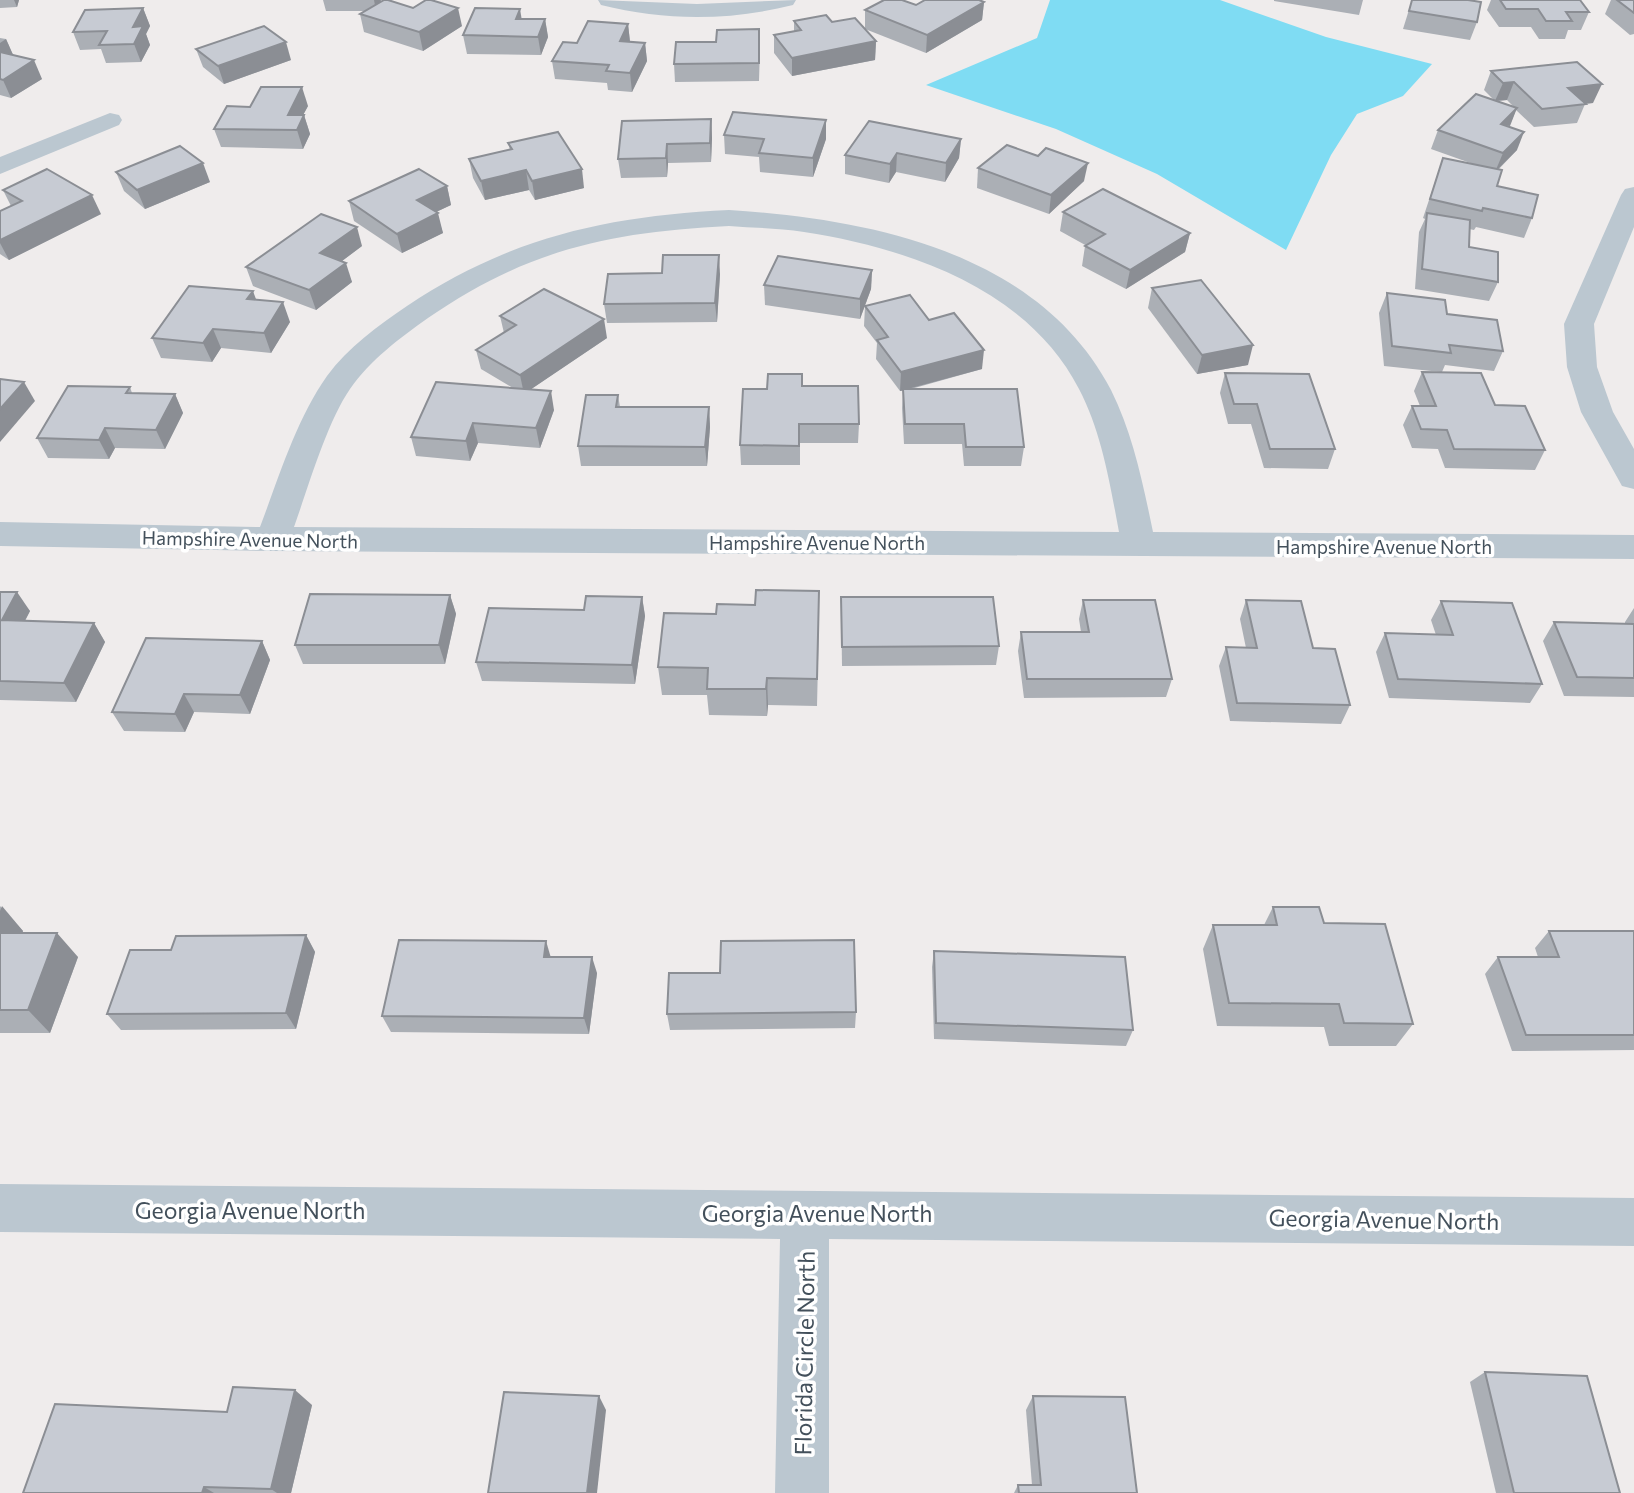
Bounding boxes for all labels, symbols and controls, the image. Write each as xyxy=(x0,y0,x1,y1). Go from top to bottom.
street label: Hampshire Avenue North xyxy=(142,526,358,552)
street label: Hampshire Avenue North xyxy=(709,531,925,554)
street label: Hampshire Avenue North xyxy=(1276,535,1492,558)
street label: Georgia Avenue North xyxy=(135,1196,365,1224)
street label: Georgia Avenue North xyxy=(702,1199,932,1227)
street label: Georgia Avenue North xyxy=(1268,1203,1500,1235)
street label: Florida Circle North xyxy=(788,1250,820,1456)

